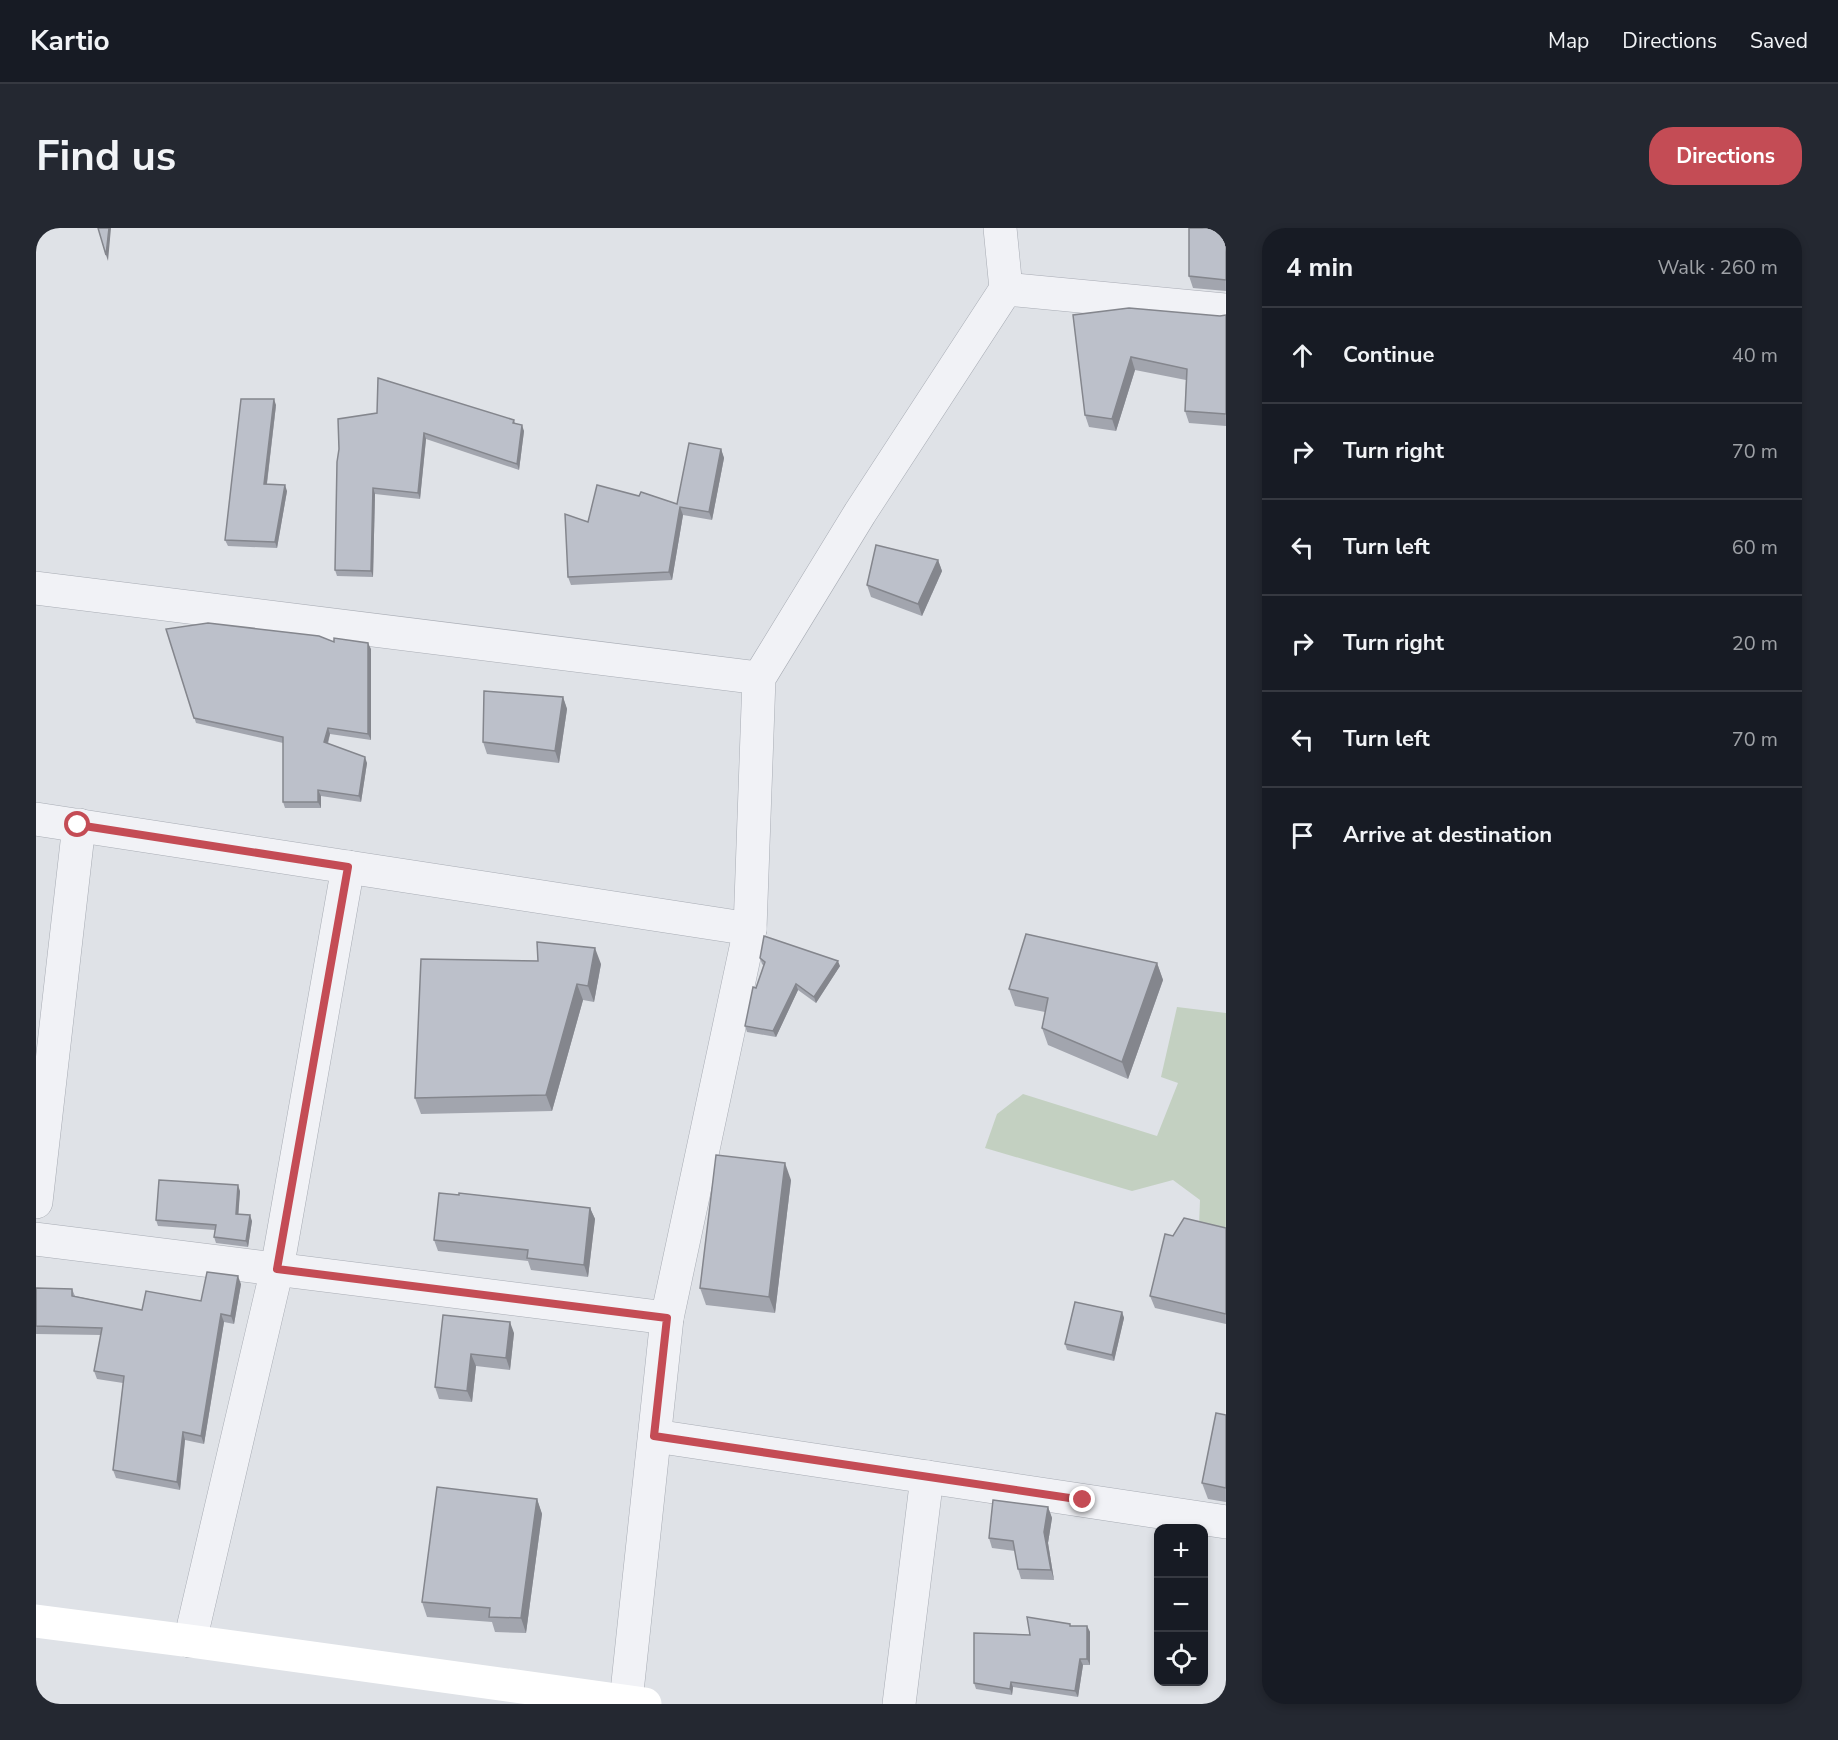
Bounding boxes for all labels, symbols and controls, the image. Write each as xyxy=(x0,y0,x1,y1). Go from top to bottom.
text: Kartio xyxy=(30,22,110,60)
text: Map xyxy=(1548,27,1589,55)
text: Directions xyxy=(1622,27,1717,55)
text: Saved xyxy=(1750,27,1808,55)
button: Directions xyxy=(1649,127,1802,185)
text: Find us xyxy=(36,128,176,185)
text: 4 min xyxy=(1286,250,1353,285)
text: Walk · 260 m xyxy=(1658,254,1778,281)
icon: ahead xyxy=(1286,339,1319,372)
text: Continue xyxy=(1343,340,1434,370)
text: 40 m xyxy=(1732,342,1778,369)
icon: right xyxy=(1286,435,1319,468)
text: Turn right xyxy=(1343,436,1444,466)
text: 70 m xyxy=(1732,438,1778,465)
icon: left xyxy=(1286,531,1319,564)
text: Turn left xyxy=(1343,532,1430,562)
text: 60 m xyxy=(1732,534,1778,561)
icon: right xyxy=(1286,627,1319,660)
text: Turn right xyxy=(1343,628,1444,658)
text: 20 m xyxy=(1732,630,1778,657)
icon: left xyxy=(1286,723,1319,756)
text: Turn left xyxy=(1343,724,1430,754)
text: 70 m xyxy=(1732,726,1778,753)
route start xyxy=(64,811,90,837)
icon: arrive xyxy=(1286,819,1319,852)
text: Arrive at destination xyxy=(1343,820,1552,850)
route end xyxy=(1069,1486,1095,1512)
map controls xyxy=(1154,1524,1208,1686)
button: + xyxy=(1154,1524,1208,1578)
button: − xyxy=(1154,1578,1208,1632)
button: locate xyxy=(1154,1632,1208,1686)

